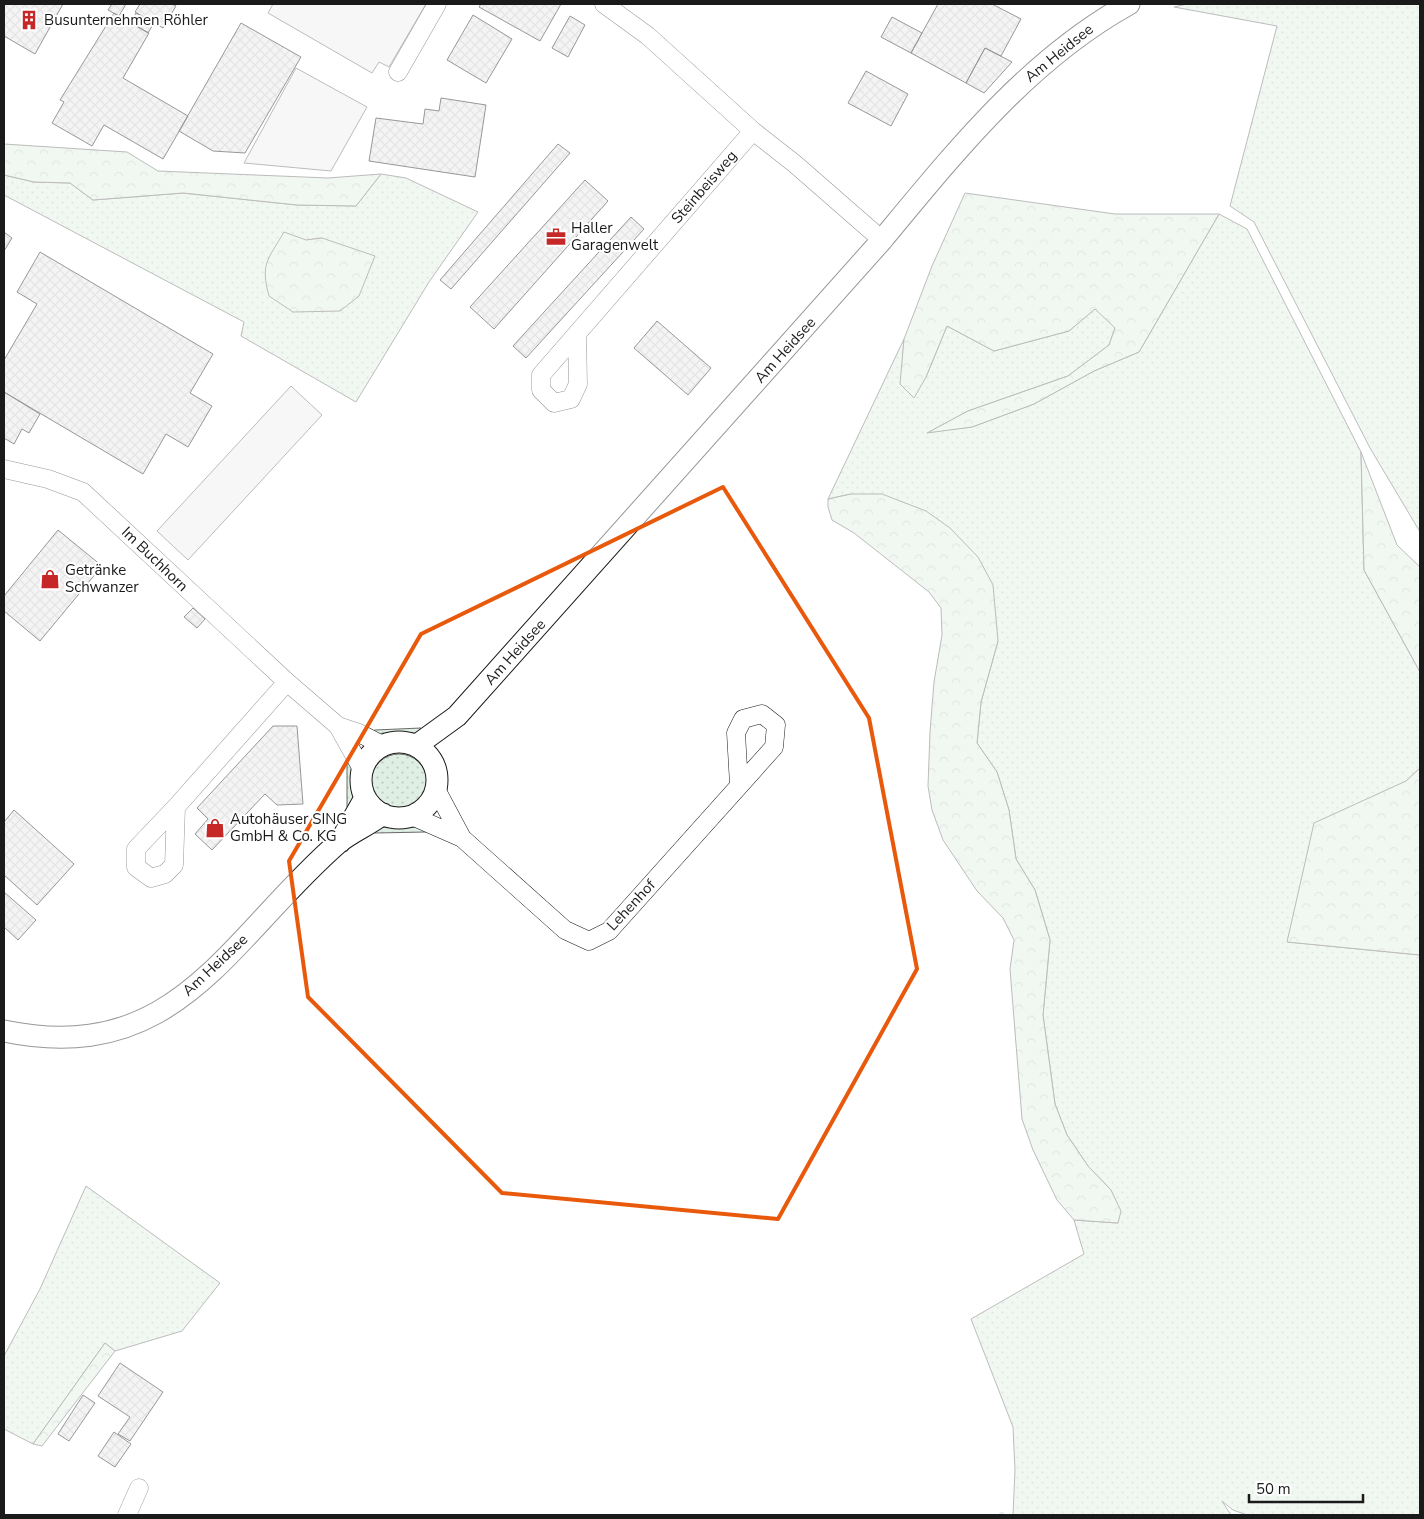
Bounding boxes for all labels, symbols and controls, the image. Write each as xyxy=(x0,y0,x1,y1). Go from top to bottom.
building icon: Busunternehmen Röhler xyxy=(18,9,40,31)
place label: Busunternehmen Röhler xyxy=(44,10,209,30)
street label: Am Heidsee xyxy=(1021,19,1097,87)
street label: Steinbeisweg xyxy=(667,146,741,228)
place label: Haller Garagenwelt xyxy=(571,218,659,255)
office icon: Haller Garagenwelt xyxy=(545,226,567,248)
street label: Am Heidsee xyxy=(750,313,820,387)
street label: Im Buchhorn xyxy=(117,522,193,596)
place label: Getränke Schwanzer xyxy=(65,560,139,597)
shop icon: Getränke Schwanzer xyxy=(39,568,61,590)
street label: Am Heidsee xyxy=(480,615,550,689)
place label: Autohäuser SING GmbH & Co. KG xyxy=(230,809,347,846)
shop icon: Autohäuser SING GmbH & Co. KG xyxy=(204,817,226,839)
street label: Lehenhof xyxy=(602,874,660,935)
street label: Am Heidsee xyxy=(178,930,252,1000)
scale bar xyxy=(1249,1472,1363,1504)
text: 50 m xyxy=(1256,1479,1291,1499)

